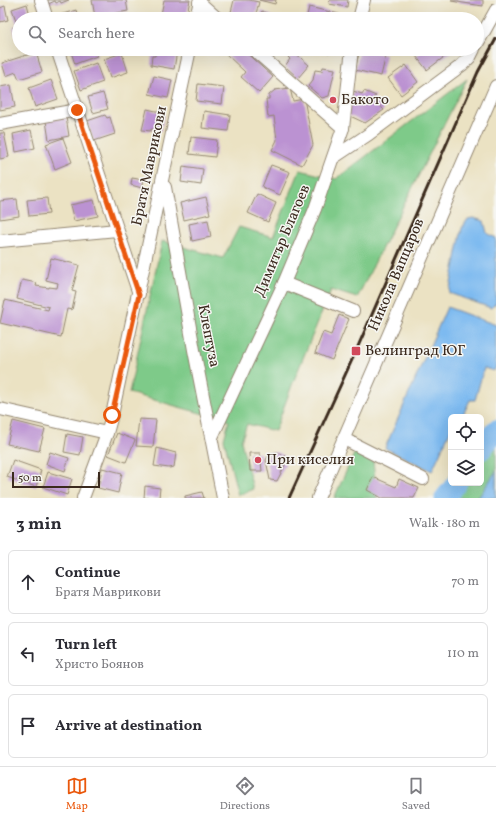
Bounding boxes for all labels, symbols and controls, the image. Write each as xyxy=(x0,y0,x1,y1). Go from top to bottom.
search box xyxy=(12,12,484,56)
icon: search xyxy=(26,23,48,45)
text: Search here xyxy=(58,24,135,45)
place label: Бакото xyxy=(341,90,389,111)
marker: Бакото xyxy=(328,95,338,105)
route end xyxy=(68,101,86,119)
street label: Братя Маврикови xyxy=(127,104,173,228)
street label: Димитър Благоев xyxy=(250,182,316,300)
street label: Никола Вапцаров xyxy=(364,215,430,335)
street label: Клептуза xyxy=(192,303,224,369)
place label: Велинград ЮГ xyxy=(365,341,466,362)
marker: Велинград ЮГ xyxy=(350,345,362,357)
route start xyxy=(103,406,121,424)
map controls xyxy=(448,414,484,486)
button: locate xyxy=(448,414,484,450)
place label: При киселия xyxy=(266,450,354,471)
button: layers xyxy=(448,450,484,486)
marker: При киселия xyxy=(253,455,263,465)
scale bar xyxy=(12,470,100,489)
text: 50 m xyxy=(18,471,42,486)
text: 3 min xyxy=(16,513,62,536)
text: Walk · 180 m xyxy=(409,515,480,533)
text: Continue xyxy=(55,563,120,584)
icon: ahead xyxy=(17,571,39,593)
text: 70 m xyxy=(451,573,479,591)
text: Братя Маврикови xyxy=(55,584,161,602)
text: Turn left xyxy=(55,635,117,656)
icon: left xyxy=(17,643,39,665)
text: 110 m xyxy=(447,645,479,663)
text: Христо Боянов xyxy=(55,656,144,674)
icon: arrive xyxy=(17,715,39,737)
text: Arrive at destination xyxy=(55,716,202,737)
tab: Map xyxy=(66,775,88,814)
tab: Directions xyxy=(220,775,270,814)
tab: Saved xyxy=(402,775,430,814)

